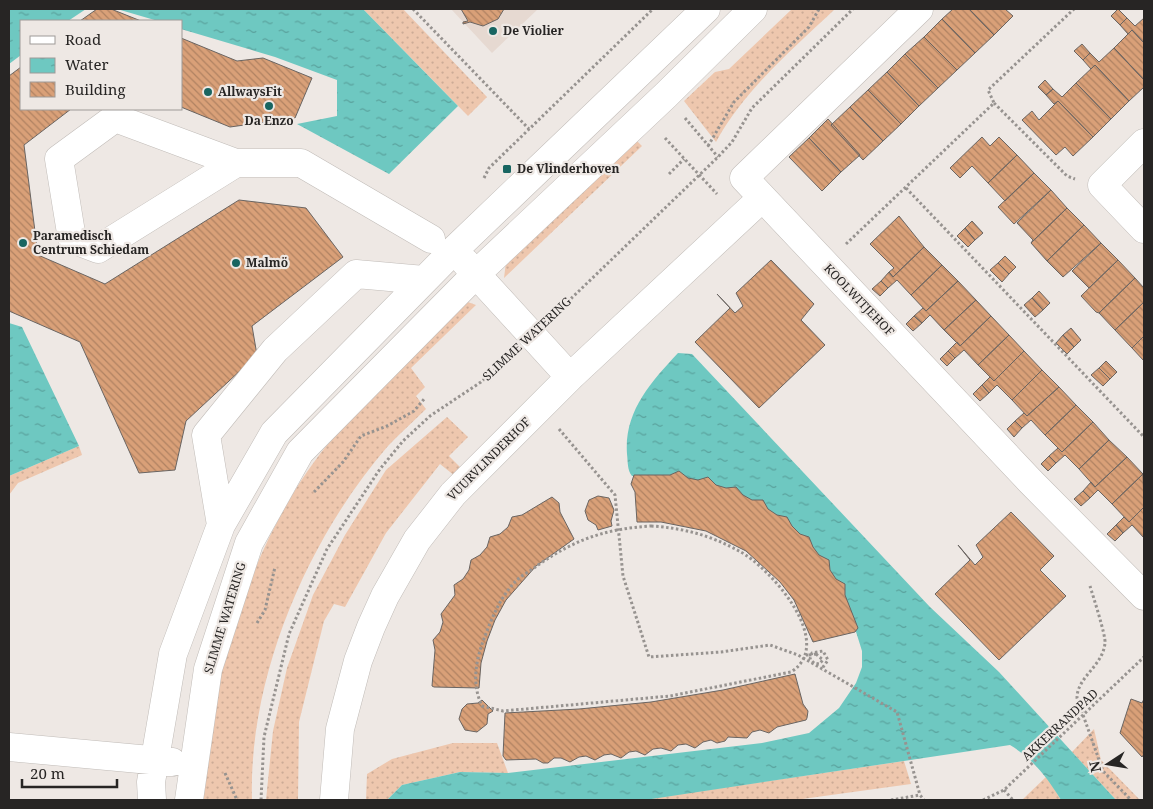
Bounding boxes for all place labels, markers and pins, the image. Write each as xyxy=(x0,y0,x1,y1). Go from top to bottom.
place label: De Violier xyxy=(503,22,564,39)
marker: De Violier xyxy=(487,25,499,37)
place label: AllwaysFit xyxy=(218,83,282,100)
marker: AllwaysFit xyxy=(202,86,214,98)
marker: Da Enzo xyxy=(263,100,275,112)
place label: Da Enzo xyxy=(244,112,294,129)
place label: De Vlinderhoven xyxy=(517,160,619,177)
marker: De Vlinderhoven xyxy=(501,163,513,175)
place label: Paramedisch Centrum Schiedam xyxy=(33,227,149,258)
marker: Paramedisch Centrum Schiedam xyxy=(17,237,29,249)
place label: Malmö xyxy=(246,254,288,271)
marker: Malmö xyxy=(230,257,242,269)

